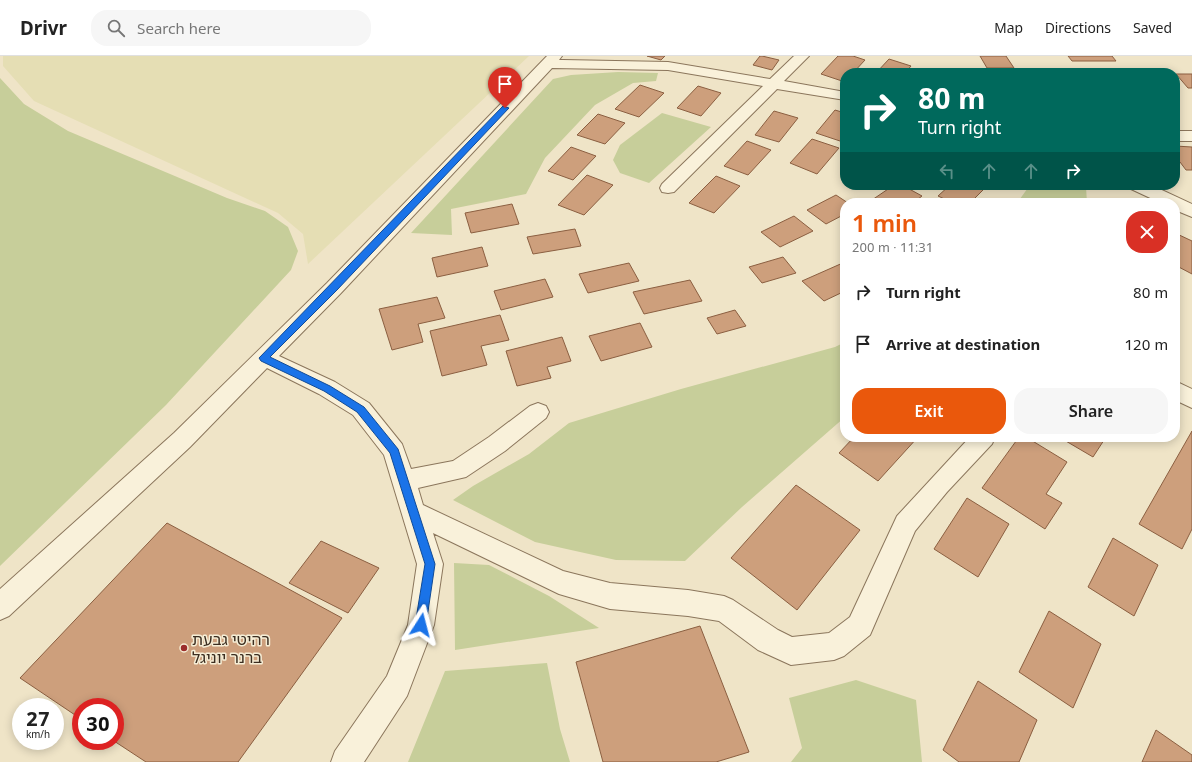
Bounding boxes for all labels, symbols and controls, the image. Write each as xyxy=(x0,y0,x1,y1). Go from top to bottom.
search box xyxy=(91,10,371,46)
text: Drivr xyxy=(20,15,67,41)
icon: search xyxy=(105,17,127,39)
text: Search here xyxy=(137,18,221,38)
text: Map xyxy=(994,18,1023,37)
text: Directions xyxy=(1045,18,1111,37)
text: Saved xyxy=(1133,18,1172,37)
pin xyxy=(488,67,522,108)
icon: arrive xyxy=(494,73,516,95)
text: 80 m xyxy=(918,79,985,117)
icon: right xyxy=(852,84,904,136)
text: Turn right xyxy=(918,115,1001,139)
icon: left xyxy=(936,160,958,182)
icon: ahead xyxy=(978,160,1000,182)
icon: ahead xyxy=(1020,160,1042,182)
icon: right xyxy=(1062,160,1084,182)
text: 1 min xyxy=(852,206,917,239)
button: close xyxy=(1126,211,1168,253)
text: 200 m · 11:31 xyxy=(852,238,933,256)
icon: right xyxy=(852,281,874,303)
text: Turn right xyxy=(886,282,961,302)
text: 80 m xyxy=(1133,282,1168,302)
icon: arrive xyxy=(852,333,874,355)
text: Arrive at destination xyxy=(886,334,1040,354)
text: 120 m xyxy=(1124,334,1168,354)
button: Exit xyxy=(852,388,1006,434)
button: Share xyxy=(1014,388,1168,434)
position arrow xyxy=(400,604,442,646)
place label: רהיטי גבעת ברנר יוניגל xyxy=(192,628,270,668)
marker: רהיטי גבעת ברנר יוניגל xyxy=(179,643,189,653)
speed limit sign: 30 xyxy=(72,698,124,750)
text: 27 xyxy=(26,705,50,732)
text: km/h xyxy=(26,727,50,741)

